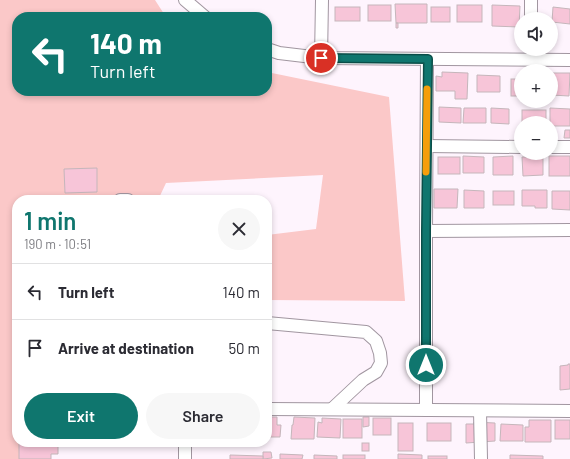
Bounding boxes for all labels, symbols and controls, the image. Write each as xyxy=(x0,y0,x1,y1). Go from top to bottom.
map controls xyxy=(514,12,558,160)
button: sound xyxy=(514,12,558,56)
text: 140 m xyxy=(90,26,162,60)
icon: left xyxy=(24,28,76,80)
pin xyxy=(304,41,338,75)
icon: arrive xyxy=(310,47,332,69)
text: Turn left xyxy=(90,60,156,82)
button: + xyxy=(514,64,558,108)
button: − xyxy=(514,116,558,160)
text: 1 min xyxy=(24,206,76,235)
button: close xyxy=(218,208,260,250)
text: 190 m · 10:51 xyxy=(24,236,91,252)
icon: left xyxy=(24,281,46,303)
text: Turn left xyxy=(58,283,114,301)
text: 140 m xyxy=(223,283,260,301)
icon: arrive xyxy=(24,337,46,359)
text: Arrive at destination xyxy=(58,339,194,357)
text: 50 m xyxy=(228,339,260,357)
position arrow xyxy=(405,344,447,386)
button: Exit xyxy=(24,393,138,439)
button: Share xyxy=(146,393,260,439)

